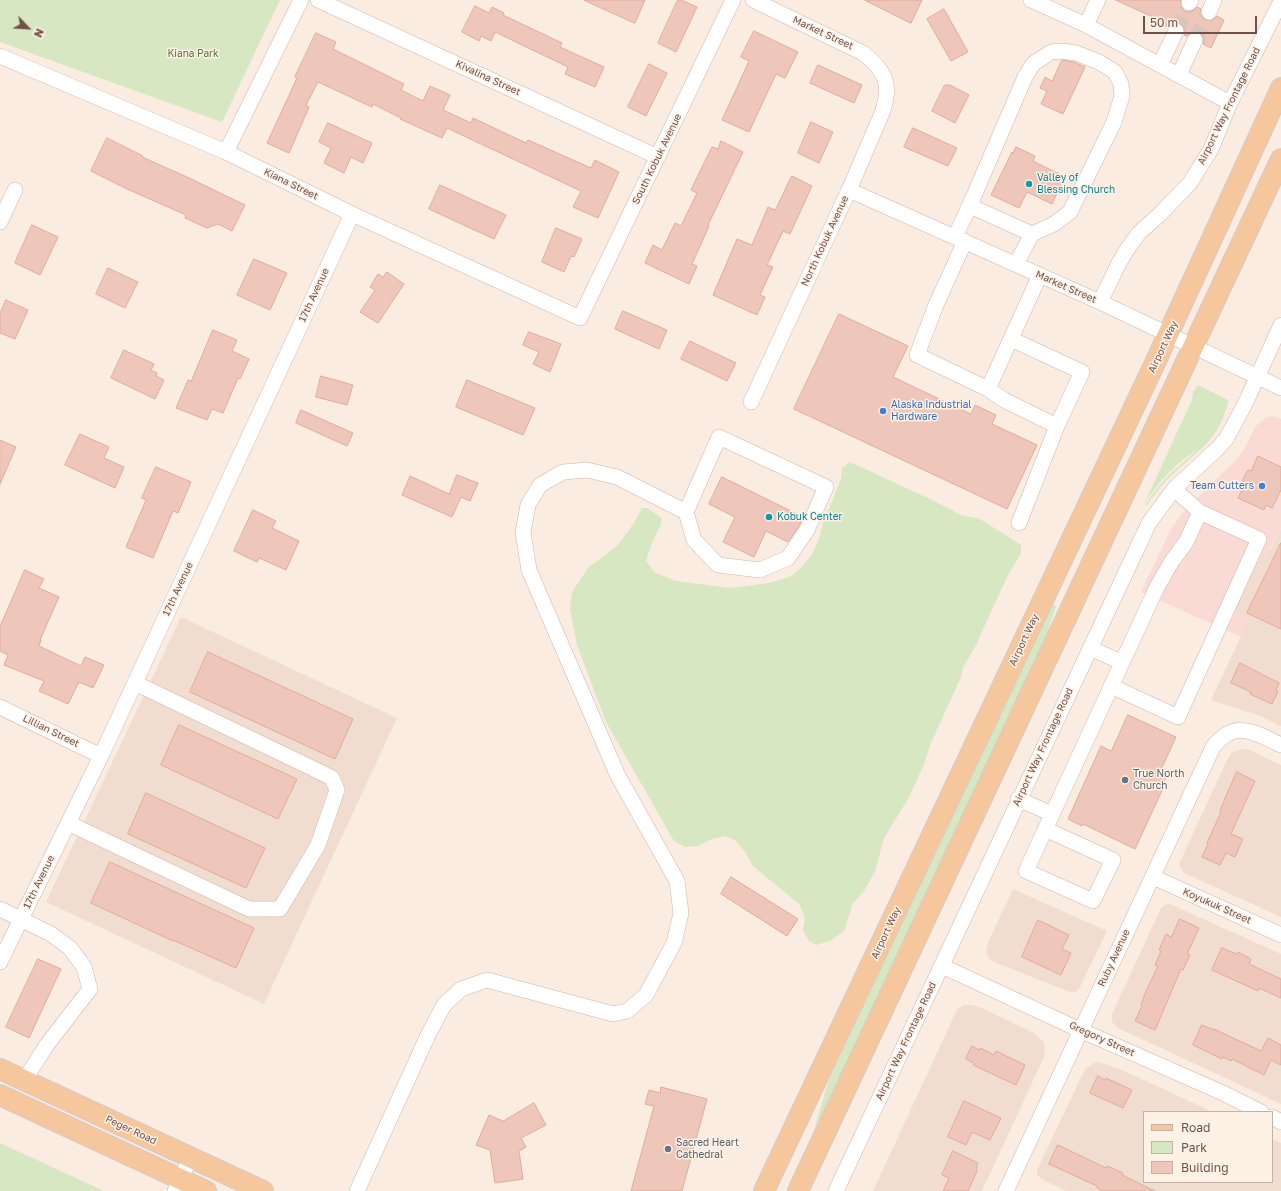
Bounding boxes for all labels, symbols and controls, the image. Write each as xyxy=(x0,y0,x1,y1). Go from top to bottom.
north arrow xyxy=(8,8,48,48)
scale bar xyxy=(1145,8,1259,34)
street label: Market Street xyxy=(791,14,855,52)
text: 50 m xyxy=(1150,15,1178,30)
text: N xyxy=(32,27,47,40)
street label: Airport Way Frontage Road xyxy=(1195,45,1263,167)
park label: Kiana Park xyxy=(167,48,219,60)
street label: Kivalina Street xyxy=(454,58,522,98)
street label: South Kobuk Avenue xyxy=(630,112,684,206)
street label: Kiana Street xyxy=(262,166,320,202)
place label: Valley of Blessing Church xyxy=(1037,172,1115,196)
marker: Valley of Blessing Church xyxy=(1024,179,1034,189)
street label: North Kobuk Avenue xyxy=(799,194,851,288)
street label: 17th Avenue xyxy=(296,266,332,324)
street label: Market Street xyxy=(1034,268,1098,306)
street label: Airport Way xyxy=(1146,319,1180,375)
place label: Alaska Industrial Hardware xyxy=(891,399,972,422)
marker: Alaska Industrial Hardware xyxy=(878,406,888,416)
place label: Team Cutters xyxy=(1190,480,1254,492)
marker: Team Cutters xyxy=(1257,481,1267,491)
place label: Kobuk Center xyxy=(777,511,842,523)
marker: Kobuk Center xyxy=(764,512,774,522)
street label: 17th Avenue xyxy=(160,560,196,618)
street label: Airport Way xyxy=(1007,612,1041,668)
street label: Airport Way Frontage Road xyxy=(1010,686,1076,808)
street label: Lillian Street xyxy=(21,712,81,750)
place label: True North Church xyxy=(1133,768,1184,792)
marker: True North Church xyxy=(1120,775,1130,785)
street label: 17th Avenue xyxy=(21,853,57,911)
street label: Koyukuk Street xyxy=(1181,886,1253,926)
street label: Airport Way xyxy=(869,905,903,961)
street label: Ruby Avenue xyxy=(1095,927,1133,989)
street label: Airport Way Frontage Road xyxy=(873,980,939,1102)
street label: Gregory Street xyxy=(1067,1019,1137,1059)
legend xyxy=(1143,1111,1273,1183)
street label: Peger Road xyxy=(103,1113,159,1147)
text: Road xyxy=(1181,1120,1210,1135)
place label: Sacred Heart Cathedral xyxy=(676,1137,739,1160)
text: Park xyxy=(1181,1140,1207,1155)
marker: Sacred Heart Cathedral xyxy=(663,1144,673,1154)
text: Building xyxy=(1181,1160,1229,1175)

